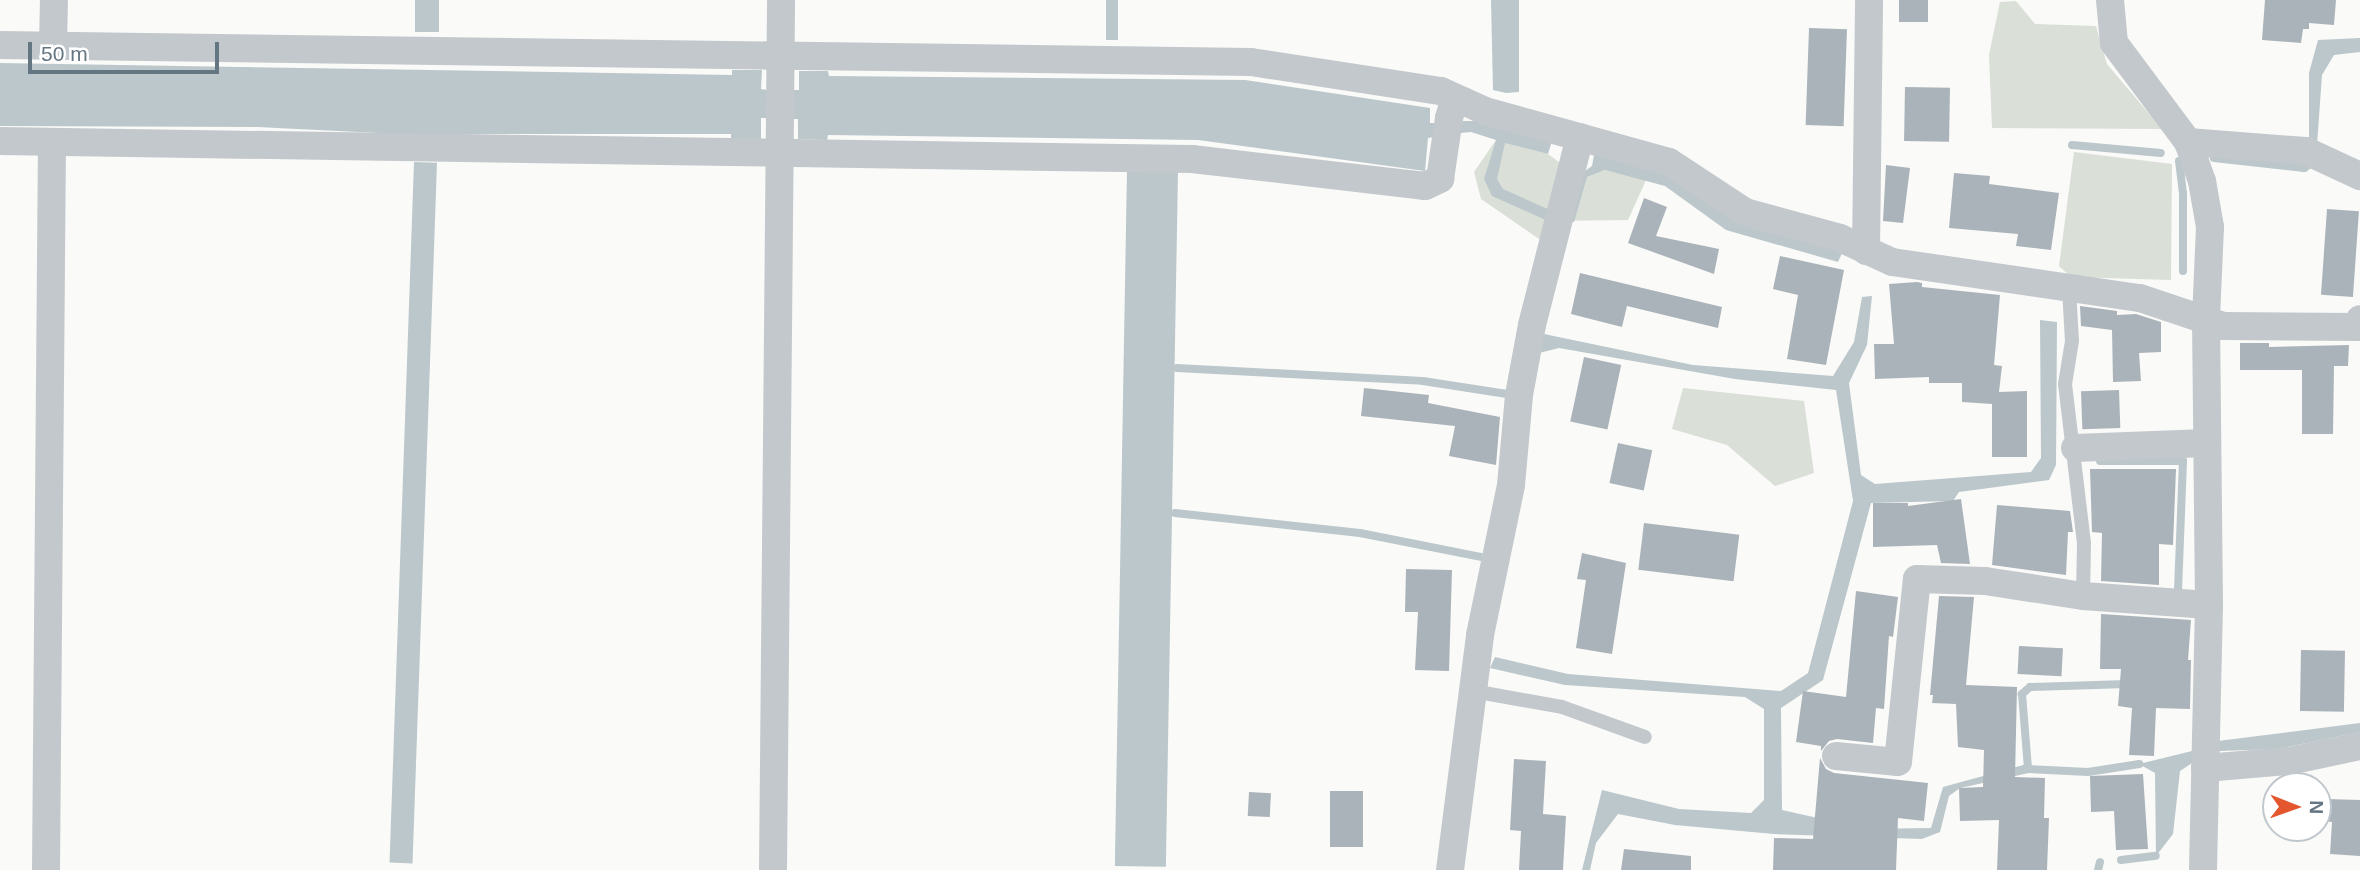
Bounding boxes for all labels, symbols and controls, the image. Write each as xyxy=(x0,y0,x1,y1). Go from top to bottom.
scale bar xyxy=(32,28,222,72)
text: 50 m xyxy=(41,42,88,65)
north arrow xyxy=(2262,772,2332,842)
text: N xyxy=(2306,800,2327,814)

